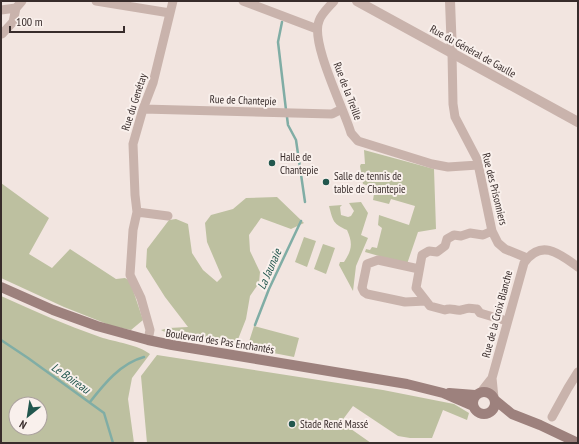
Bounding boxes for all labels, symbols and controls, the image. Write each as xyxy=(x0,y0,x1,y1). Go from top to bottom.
scale bar xyxy=(10,8,124,34)
text: 100 m xyxy=(16,14,43,29)
street label: Rue du Général de Gaulle xyxy=(427,22,519,81)
street label: Rue de la Treille xyxy=(331,60,366,122)
street label: Rue du Genétay xyxy=(118,71,150,133)
street label: Rue de Chantepie xyxy=(209,92,277,108)
place label: Halle de Chantepie xyxy=(280,150,319,177)
street label: Rue des Prisonniers xyxy=(479,151,511,227)
marker: Halle de Chantepie xyxy=(267,158,277,168)
place label: Salle de tennis de table de Chantepie xyxy=(334,169,406,196)
marker: Salle de tennis de table de Chantepie xyxy=(321,177,331,187)
water label: La Jaunaie xyxy=(253,246,285,292)
street label: Rue de la Croix Blanche xyxy=(479,268,515,359)
street label: Boulevard des Pas Enchantés xyxy=(165,326,275,357)
water label: Le Boireau xyxy=(49,359,94,397)
north arrow xyxy=(8,396,48,436)
text: N xyxy=(17,417,29,432)
place label: Stade René Massé xyxy=(300,417,369,431)
marker: Stade René Massé xyxy=(287,419,297,429)

